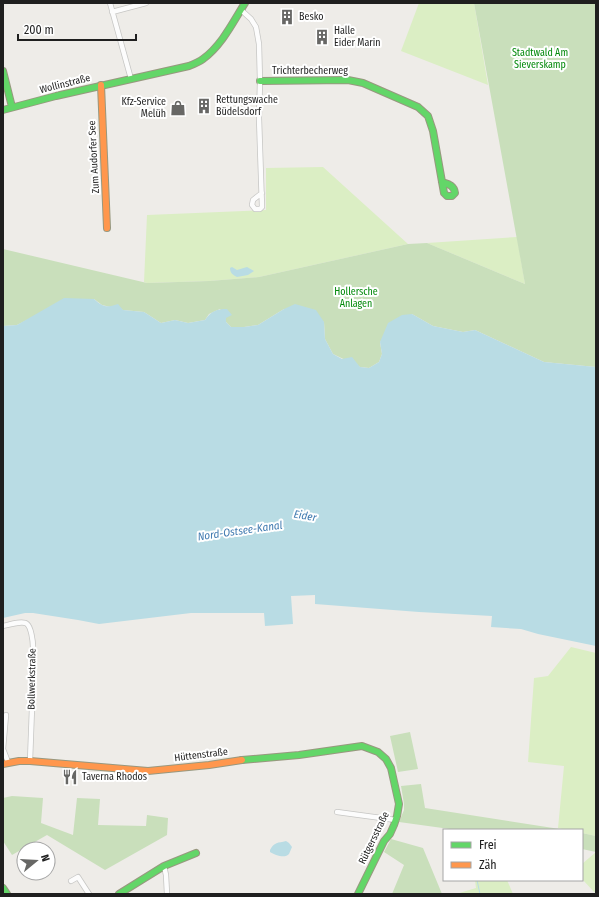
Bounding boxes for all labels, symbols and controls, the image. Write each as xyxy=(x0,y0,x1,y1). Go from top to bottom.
building icon: Besko xyxy=(278,8,296,26)
place label: Besko xyxy=(299,11,324,23)
scale bar xyxy=(18,16,136,42)
text: 200 m xyxy=(24,23,54,37)
place label: Halle Eider Marin xyxy=(334,25,381,49)
building icon: Halle Eider Marin xyxy=(313,28,331,46)
park label: Stadtwald Am Sieverskamp xyxy=(512,47,568,71)
street label: Trichterbecherweg xyxy=(272,65,348,77)
street label: Wollinstraße xyxy=(38,72,92,96)
place label: Rettungswache Büdelsdorf xyxy=(216,94,278,118)
place label: Kfz-Service Melüh xyxy=(122,96,166,120)
building icon: Rettungswache Büdelsdorf xyxy=(195,97,213,115)
shop icon: Kfz-Service Melüh xyxy=(169,99,187,117)
street label: Zum Audorfer See xyxy=(86,120,102,194)
park label: Hollersche Anlagen xyxy=(334,286,378,310)
water label: Eider xyxy=(293,508,319,525)
water label: Nord-Ostsee-Kanal xyxy=(197,519,283,543)
street label: Bollwerkstraße xyxy=(25,648,39,710)
street label: Hüttenstraße xyxy=(174,746,228,764)
restaurant icon: Taverna Rhodos xyxy=(61,768,79,786)
place label: Taverna Rhodos xyxy=(82,771,147,783)
street label: Rütgersstraße xyxy=(356,810,392,866)
legend xyxy=(443,829,583,881)
text: Frei xyxy=(479,838,497,852)
north arrow xyxy=(16,841,56,881)
text: N xyxy=(38,853,52,863)
text: Zäh xyxy=(479,858,497,872)

